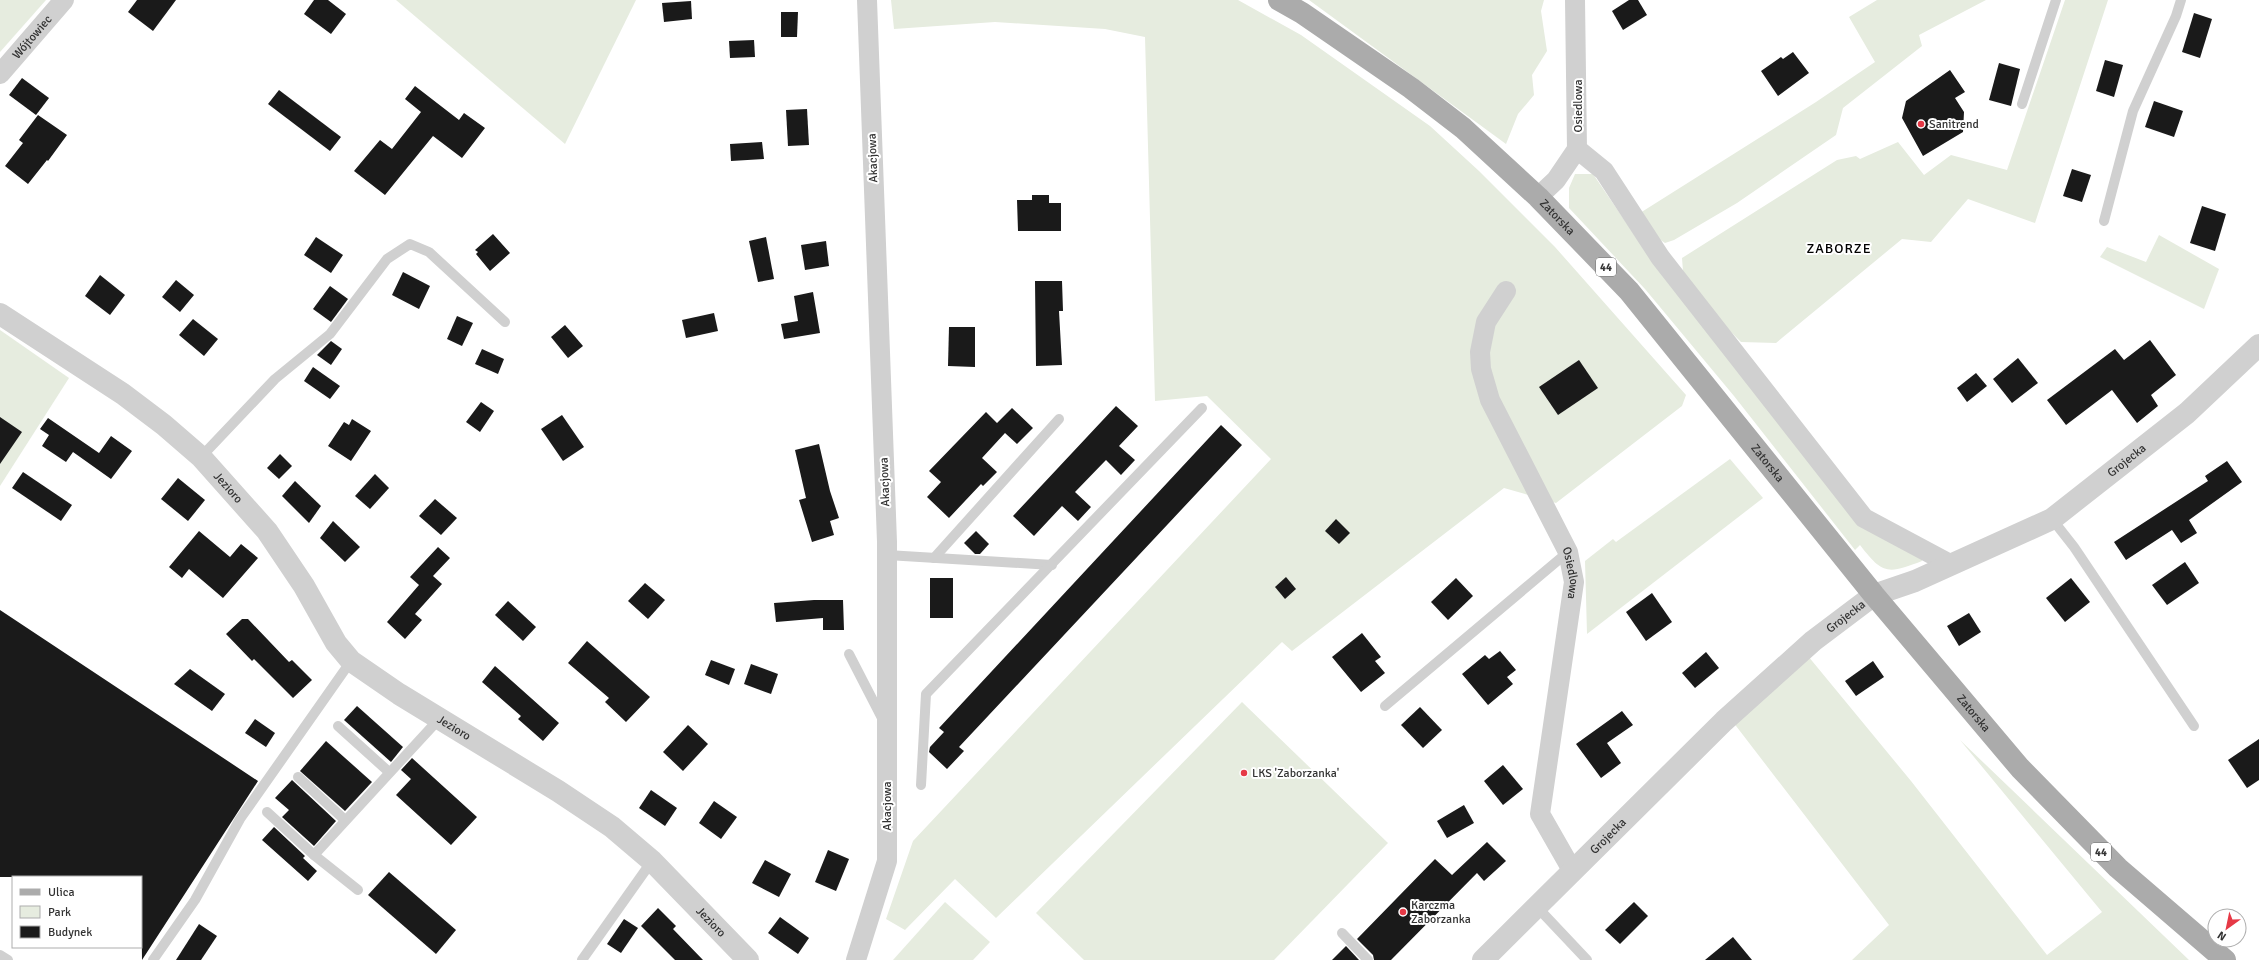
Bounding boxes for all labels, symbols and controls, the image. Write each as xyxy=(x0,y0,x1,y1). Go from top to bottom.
street label: Wójtowiec xyxy=(9,12,55,62)
street label: Osiedlowa xyxy=(1571,80,1586,132)
place label: Sanitrend xyxy=(1929,117,1979,132)
marker: Sanitrend xyxy=(1916,119,1926,129)
street label: Akacjowa xyxy=(865,133,881,183)
street label: Zatorska xyxy=(1536,196,1578,238)
district label: ZABORZE xyxy=(1806,240,1872,257)
road number: 44 xyxy=(1596,258,1616,276)
street label: Zatorska xyxy=(1748,441,1787,485)
street label: Grojecka xyxy=(2104,441,2149,480)
street label: Akacjowa xyxy=(877,457,893,507)
street label: Jezioro xyxy=(210,469,246,506)
street label: Osiedlowa xyxy=(1559,544,1582,600)
street label: Grojecka xyxy=(1823,597,1868,636)
street label: Zatorska xyxy=(1953,691,1994,735)
street label: Jezioro xyxy=(434,712,474,744)
place label: LKS 'Zaborzanka' xyxy=(1252,766,1339,781)
marker: LKS 'Zaborzanka' xyxy=(1239,768,1249,778)
street label: Akacjowa xyxy=(880,781,895,831)
street label: Grojecka xyxy=(1587,815,1629,857)
road number: 44 xyxy=(2091,843,2111,861)
legend xyxy=(12,876,142,948)
text: Ulica xyxy=(48,885,75,900)
place label: Karczma Zaborzanka xyxy=(1411,898,1471,927)
street label: Jezioro xyxy=(693,903,729,940)
text: Park xyxy=(48,905,71,920)
marker: Karczma Zaborzanka xyxy=(1398,907,1408,917)
north arrow xyxy=(2207,908,2247,948)
text: Budynek xyxy=(48,925,92,940)
text: N xyxy=(2215,928,2229,944)

